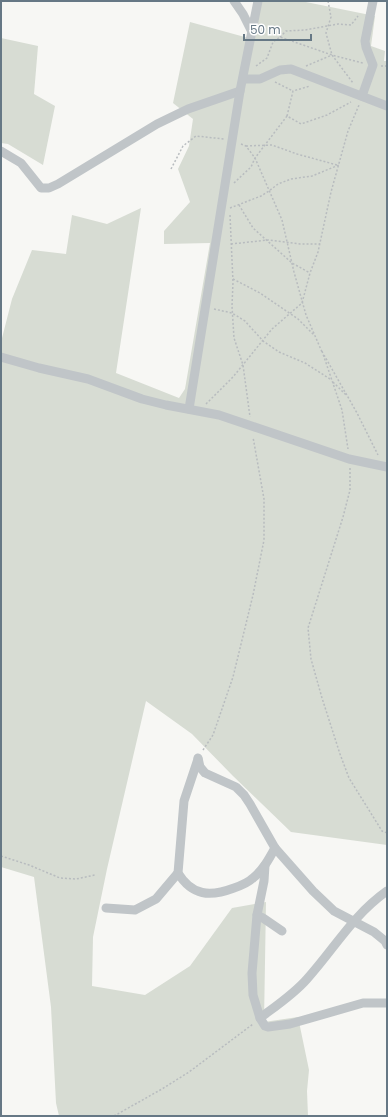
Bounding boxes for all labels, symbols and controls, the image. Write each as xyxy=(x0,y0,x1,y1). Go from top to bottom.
scale bar xyxy=(244,16,311,42)
text: 50 m xyxy=(250,21,281,38)

